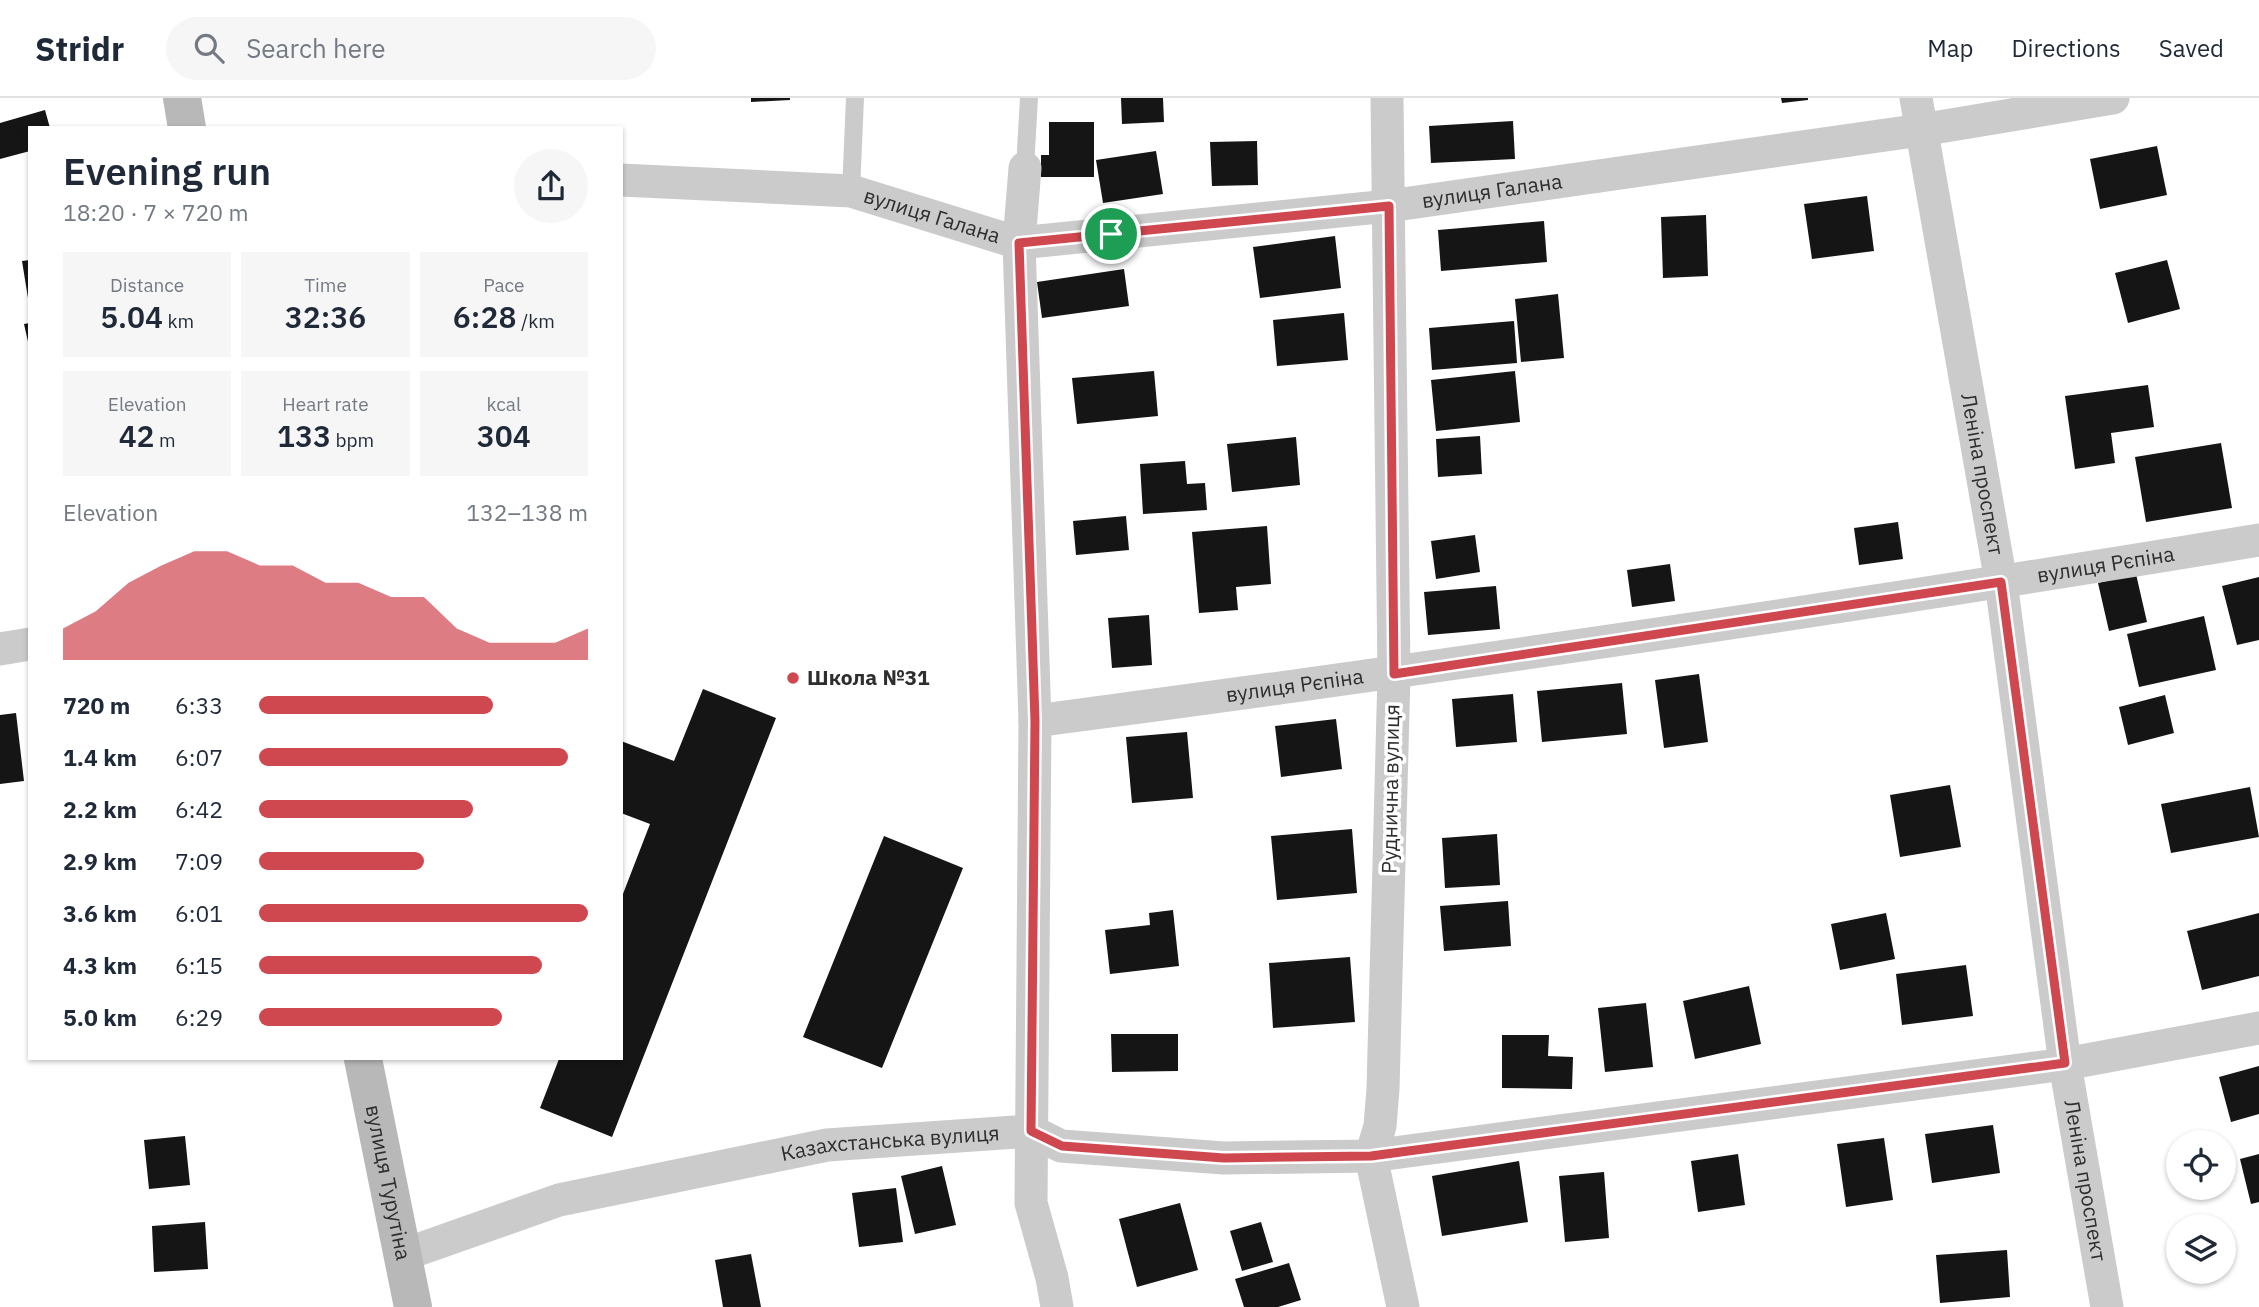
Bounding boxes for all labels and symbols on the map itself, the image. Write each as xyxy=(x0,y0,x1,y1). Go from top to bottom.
street label: вулиця Галана xyxy=(1420,166,1564,214)
street label: вулиця Галана xyxy=(860,181,1004,249)
pin xyxy=(1081,204,1141,264)
street label: Леніна проспект xyxy=(1955,391,2011,557)
street label: вулиця Рєпіна xyxy=(2035,539,2176,589)
street label: вулиця Рєпіна xyxy=(1224,661,1365,708)
place label: Школа №31 xyxy=(807,663,930,691)
marker: Школа №31 xyxy=(785,670,801,686)
street label: Руднична вулиця xyxy=(1375,704,1405,874)
street label: Леніна проспект xyxy=(2058,1097,2114,1264)
street label: вулиця Турутіна xyxy=(360,1102,418,1262)
street label: Казахстанська вулиця xyxy=(778,1118,1000,1167)

